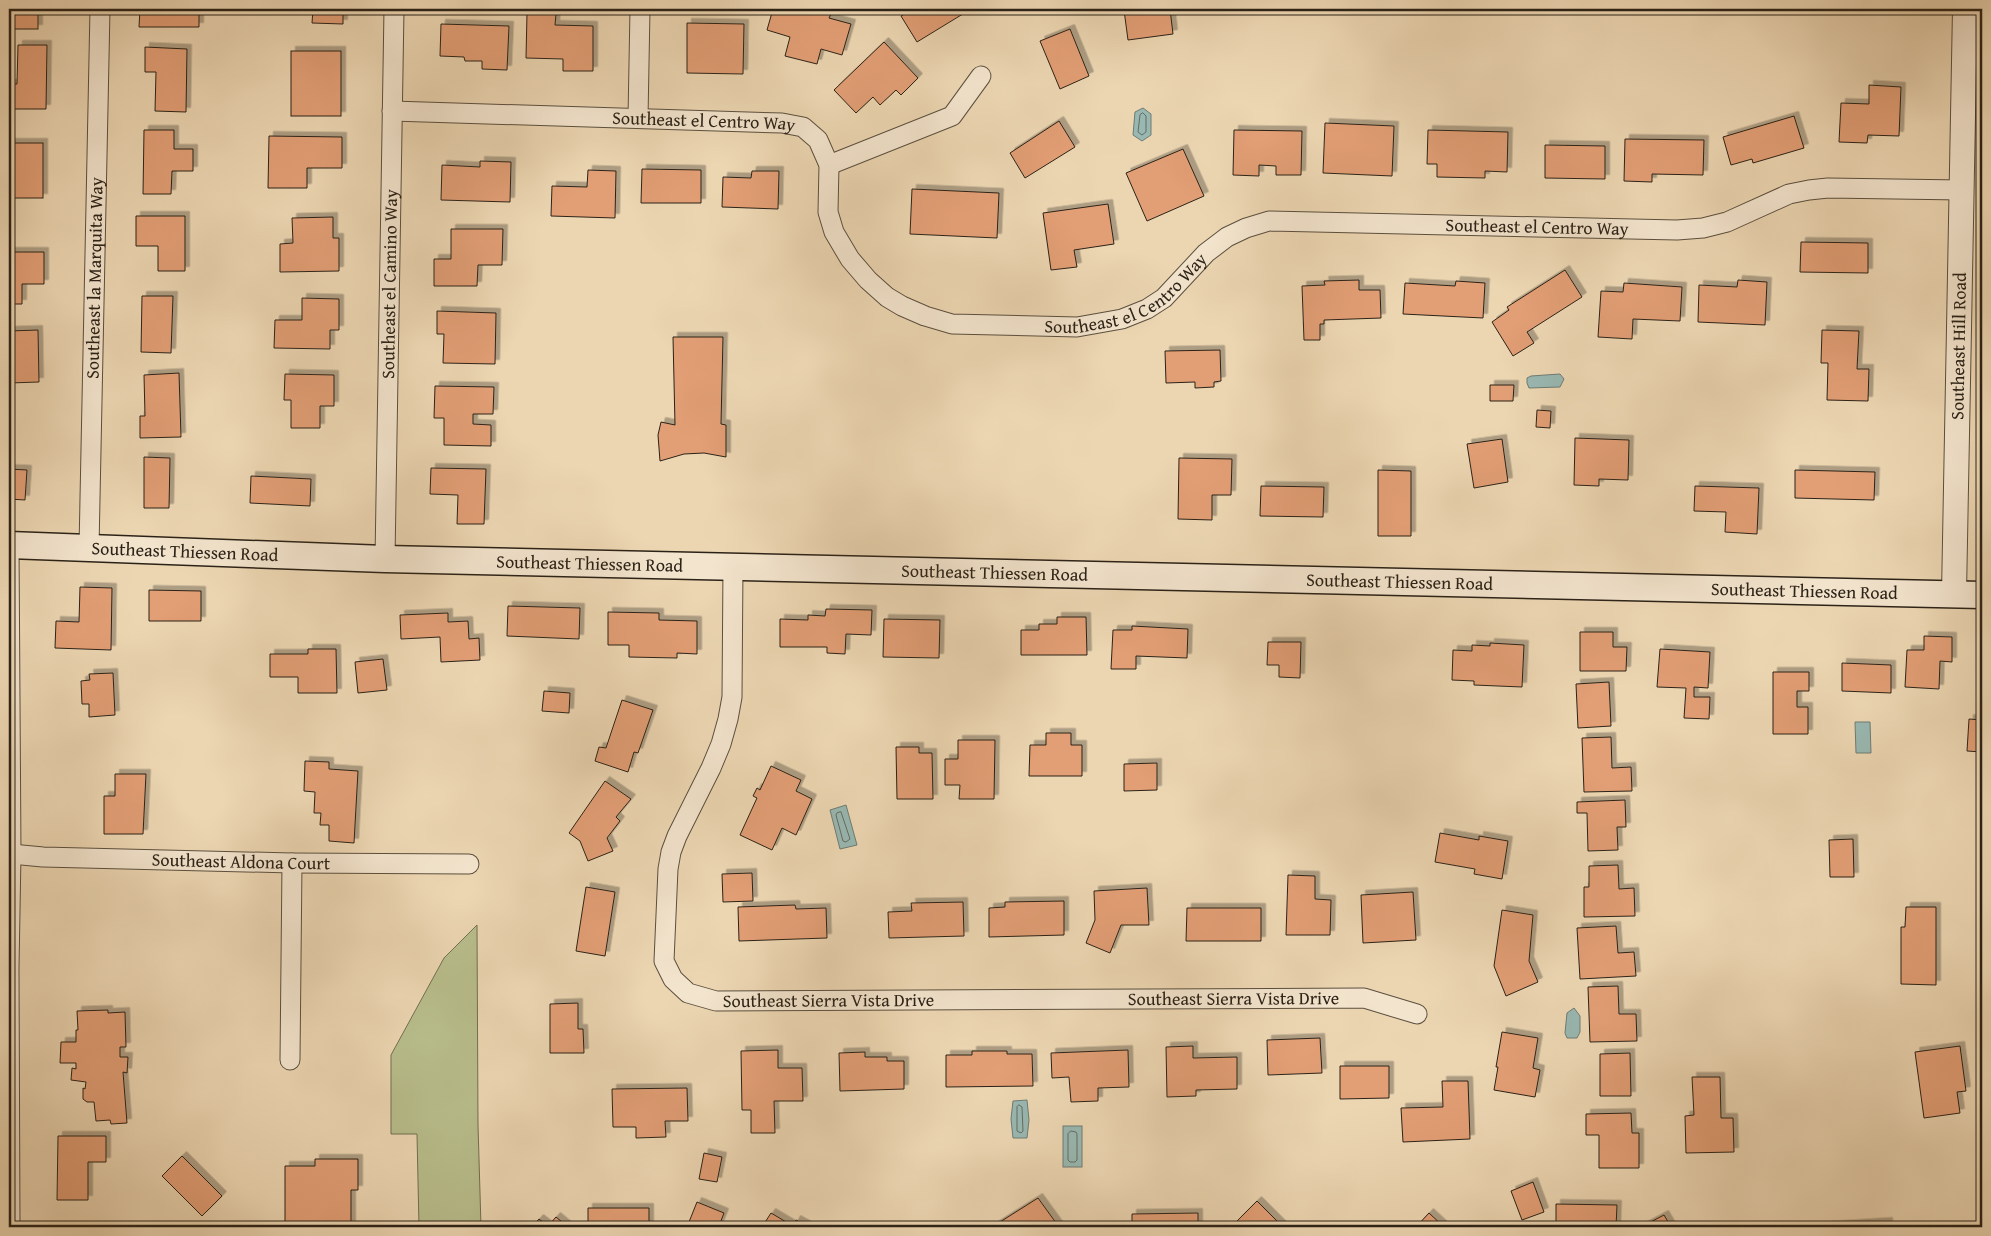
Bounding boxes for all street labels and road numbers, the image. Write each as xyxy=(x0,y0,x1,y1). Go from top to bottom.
street label: Southeast el Centro Way xyxy=(612,104,798,138)
street label: Southeast la Marquita Way xyxy=(78,177,110,379)
street label: Southeast el Camino Way xyxy=(374,189,404,379)
street label: Southeast el Centro Way xyxy=(1445,211,1629,242)
street label: Southeast el Centro Way xyxy=(1044,246,1213,340)
street label: Southeast Hill Road xyxy=(1943,272,1973,420)
street label: Southeast Thiessen Road xyxy=(91,534,279,568)
street label: Southeast Thiessen Road xyxy=(496,548,684,579)
street label: Southeast Thiessen Road xyxy=(901,557,1089,588)
street label: Southeast Thiessen Road xyxy=(1306,566,1494,597)
street label: Southeast Thiessen Road xyxy=(1711,575,1899,606)
street label: Southeast Aldona Court xyxy=(151,846,331,876)
street label: Southeast Sierra Vista Drive xyxy=(1128,984,1339,1012)
street label: Southeast Sierra Vista Drive xyxy=(723,986,934,1014)

